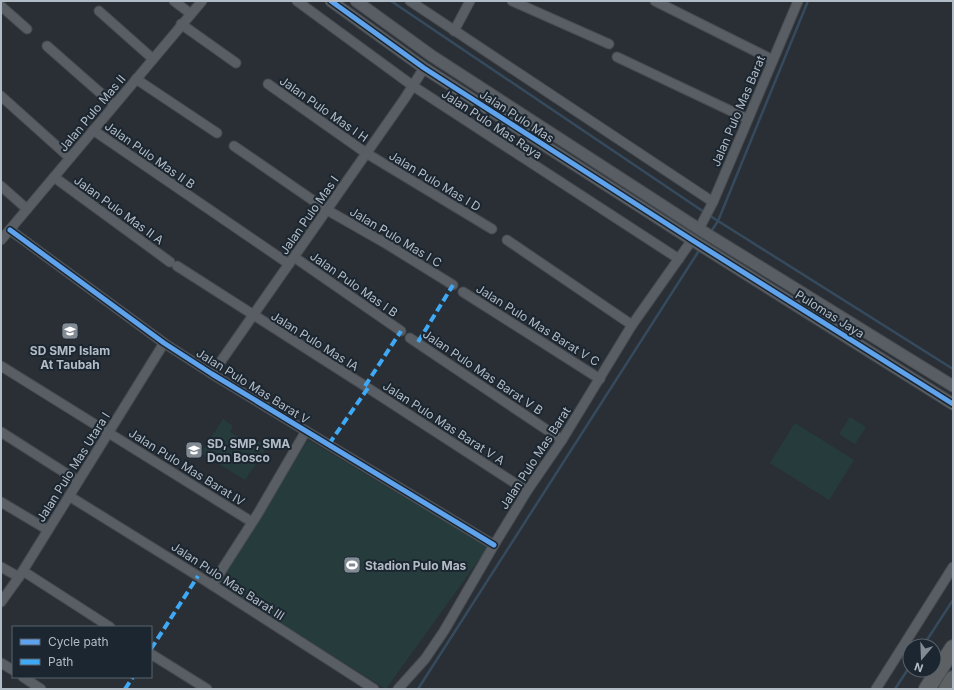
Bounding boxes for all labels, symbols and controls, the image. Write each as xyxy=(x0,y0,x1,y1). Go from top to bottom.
street label: Jalan Pulo Mas Barat xyxy=(708,53,768,169)
street label: Jalan Pulo Mas II xyxy=(56,72,128,154)
street label: Jalan Pulo Mas I H xyxy=(277,73,371,145)
street label: Jalan Pulo Mas Raya xyxy=(439,86,545,162)
street label: Jalan Pulo Mas xyxy=(477,86,557,146)
street label: Jalan Pulo Mas II B xyxy=(102,118,198,192)
street label: Jalan Pulo Mas I D xyxy=(386,148,484,214)
street label: Jalan Pulo Mas II A xyxy=(71,172,167,248)
street label: Jalan Pulo Mas I xyxy=(276,173,342,257)
street label: Jalan Pulo Mas I C xyxy=(347,204,445,270)
street label: Jalan Pulo Mas I B xyxy=(307,248,401,320)
street label: Jalan Pulo Mas Barat V C xyxy=(473,281,603,369)
street label: Pulomas Jaya xyxy=(793,287,867,341)
street label: Jalan Pulo Mas IA xyxy=(268,308,362,374)
school or university icon: SD SMP Islam At Taubah xyxy=(60,321,80,341)
street label: Jalan Pulo Mas Barat V B xyxy=(420,326,546,418)
place label: SD SMP Islam At Taubah xyxy=(30,343,110,372)
street label: Jalan Pulo Mas Barat V xyxy=(194,345,312,427)
street label: Jalan Pulo Mas Barat V A xyxy=(380,378,508,468)
street label: Jalan Pulo Mas Barat xyxy=(496,404,574,512)
street label: Jalan Pulo Mas Utara I xyxy=(33,409,113,525)
street label: Jalan Pulo Mas Barat IV xyxy=(126,425,248,509)
place label: SD, SMP, SMA Don Bosco xyxy=(207,436,290,465)
school or university icon: SD, SMP, SMA Don Bosco xyxy=(184,440,204,460)
street label: Jalan Pulo Mas Barat III xyxy=(169,539,287,623)
sports icon: Stadion Pulo Mas xyxy=(342,555,362,575)
place label: Stadion Pulo Mas xyxy=(365,558,467,573)
legend xyxy=(12,626,152,678)
text: Cycle path xyxy=(48,634,109,649)
north arrow xyxy=(902,638,942,678)
text: Path xyxy=(48,654,73,669)
text: N xyxy=(912,659,925,675)

